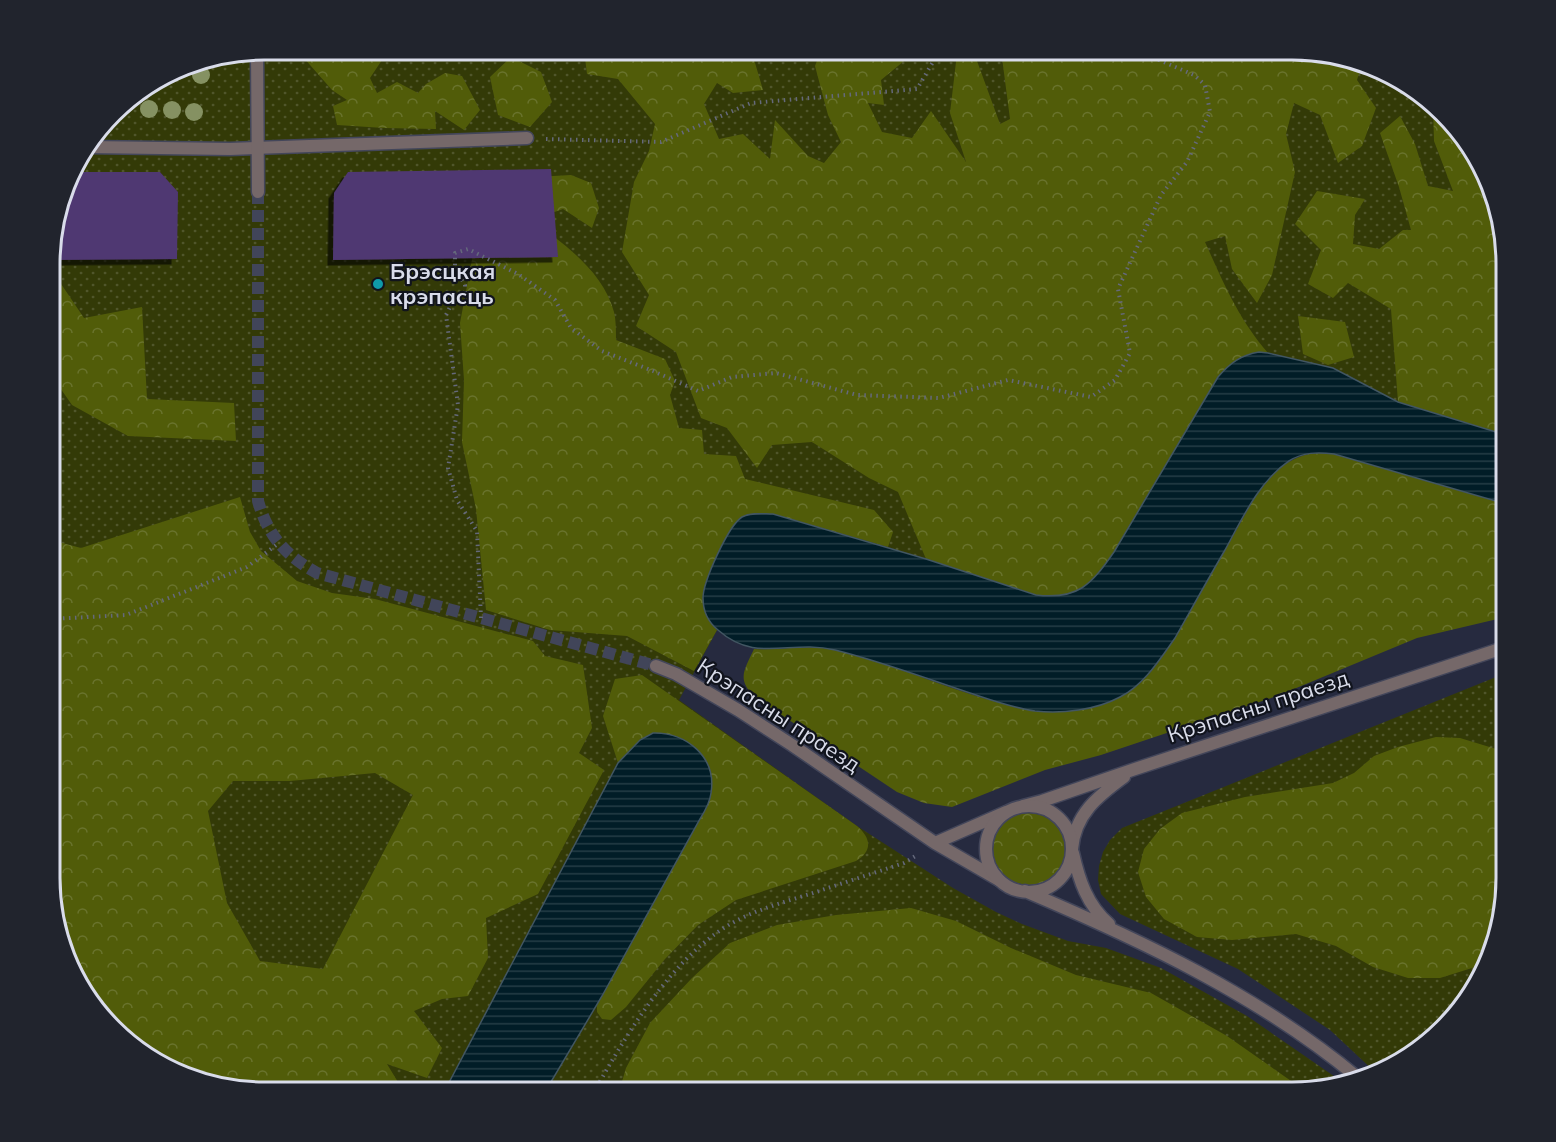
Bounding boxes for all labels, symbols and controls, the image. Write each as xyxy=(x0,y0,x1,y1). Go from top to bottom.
place label: Брэсцкая крэпасць xyxy=(390,257,495,310)
marker: Брэсцкая крэпасць xyxy=(371,277,385,291)
street label: Крэпасны праезд xyxy=(692,652,866,778)
street label: Крэпасны праезд xyxy=(1164,663,1352,749)

